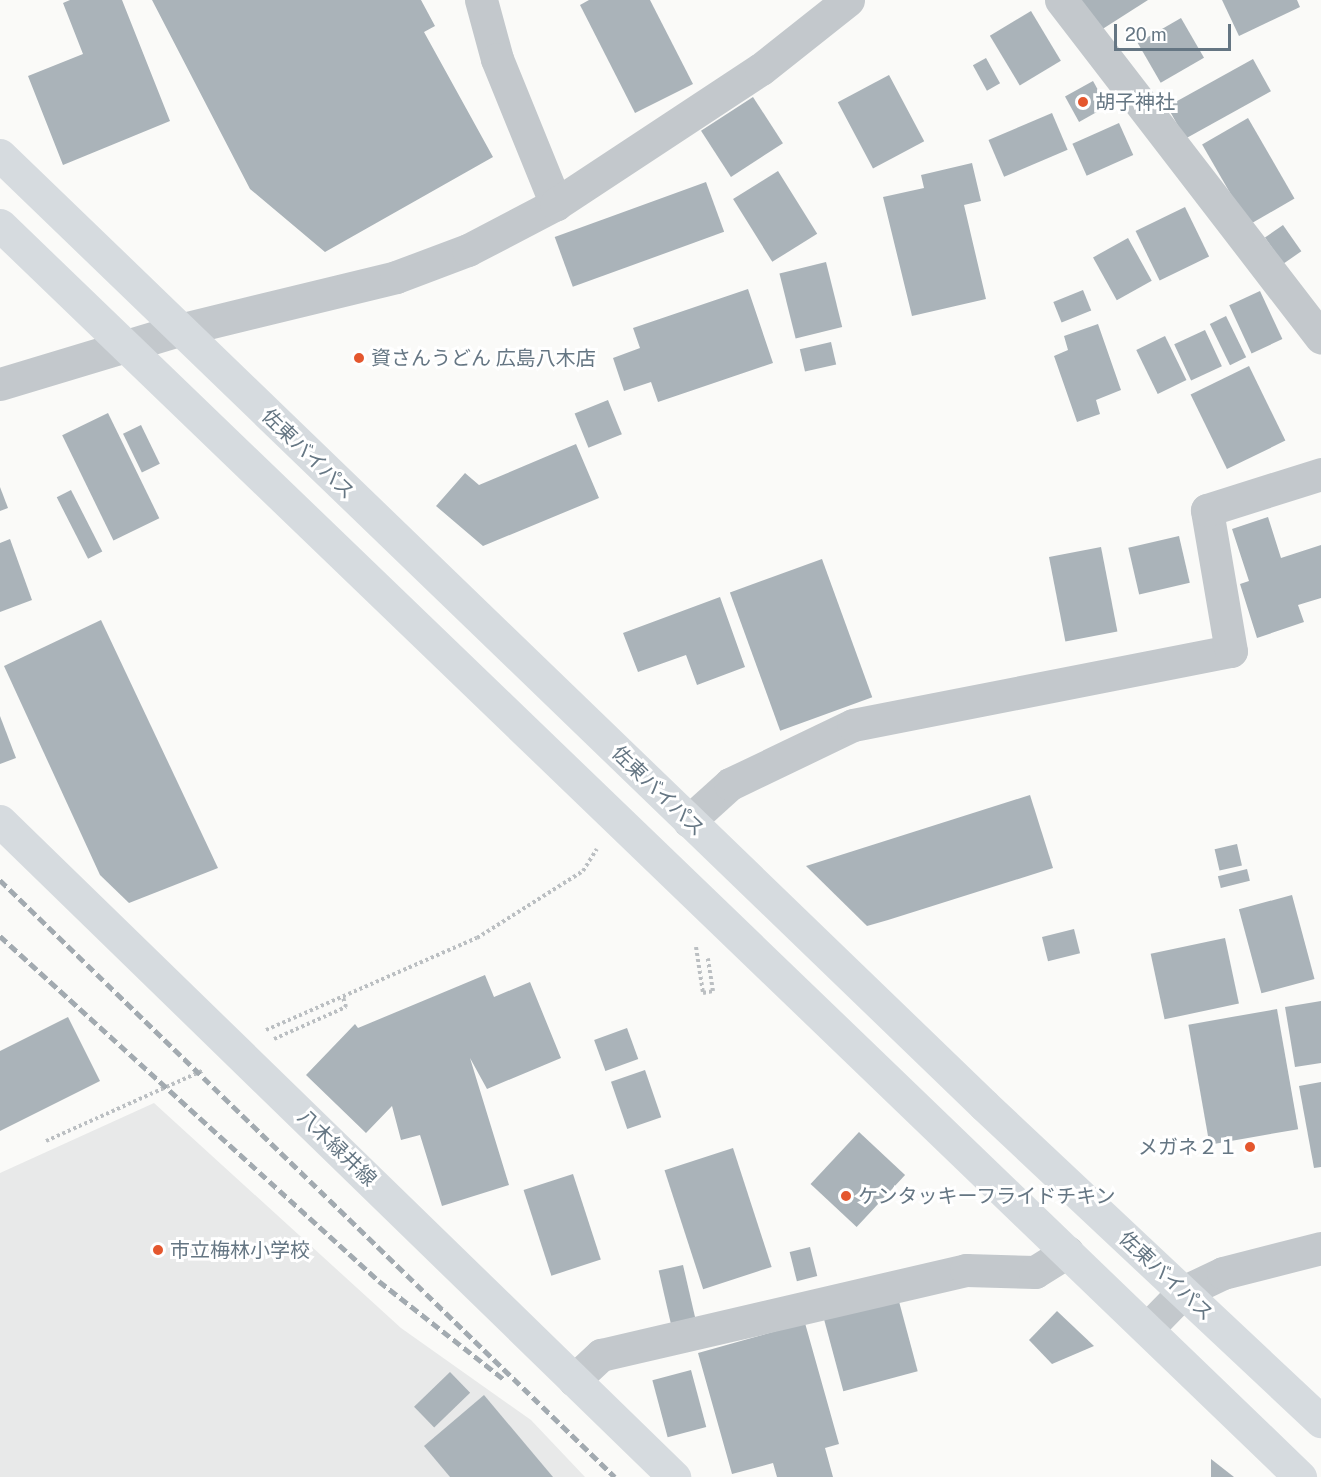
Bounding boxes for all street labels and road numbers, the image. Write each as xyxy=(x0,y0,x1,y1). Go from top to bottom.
street label: 佐東バイパス xyxy=(257,404,359,504)
street label: 佐東バイパス xyxy=(607,741,709,841)
street label: 八木緑井線 xyxy=(293,1105,381,1191)
street label: 佐東バイパス xyxy=(1114,1226,1218,1326)

